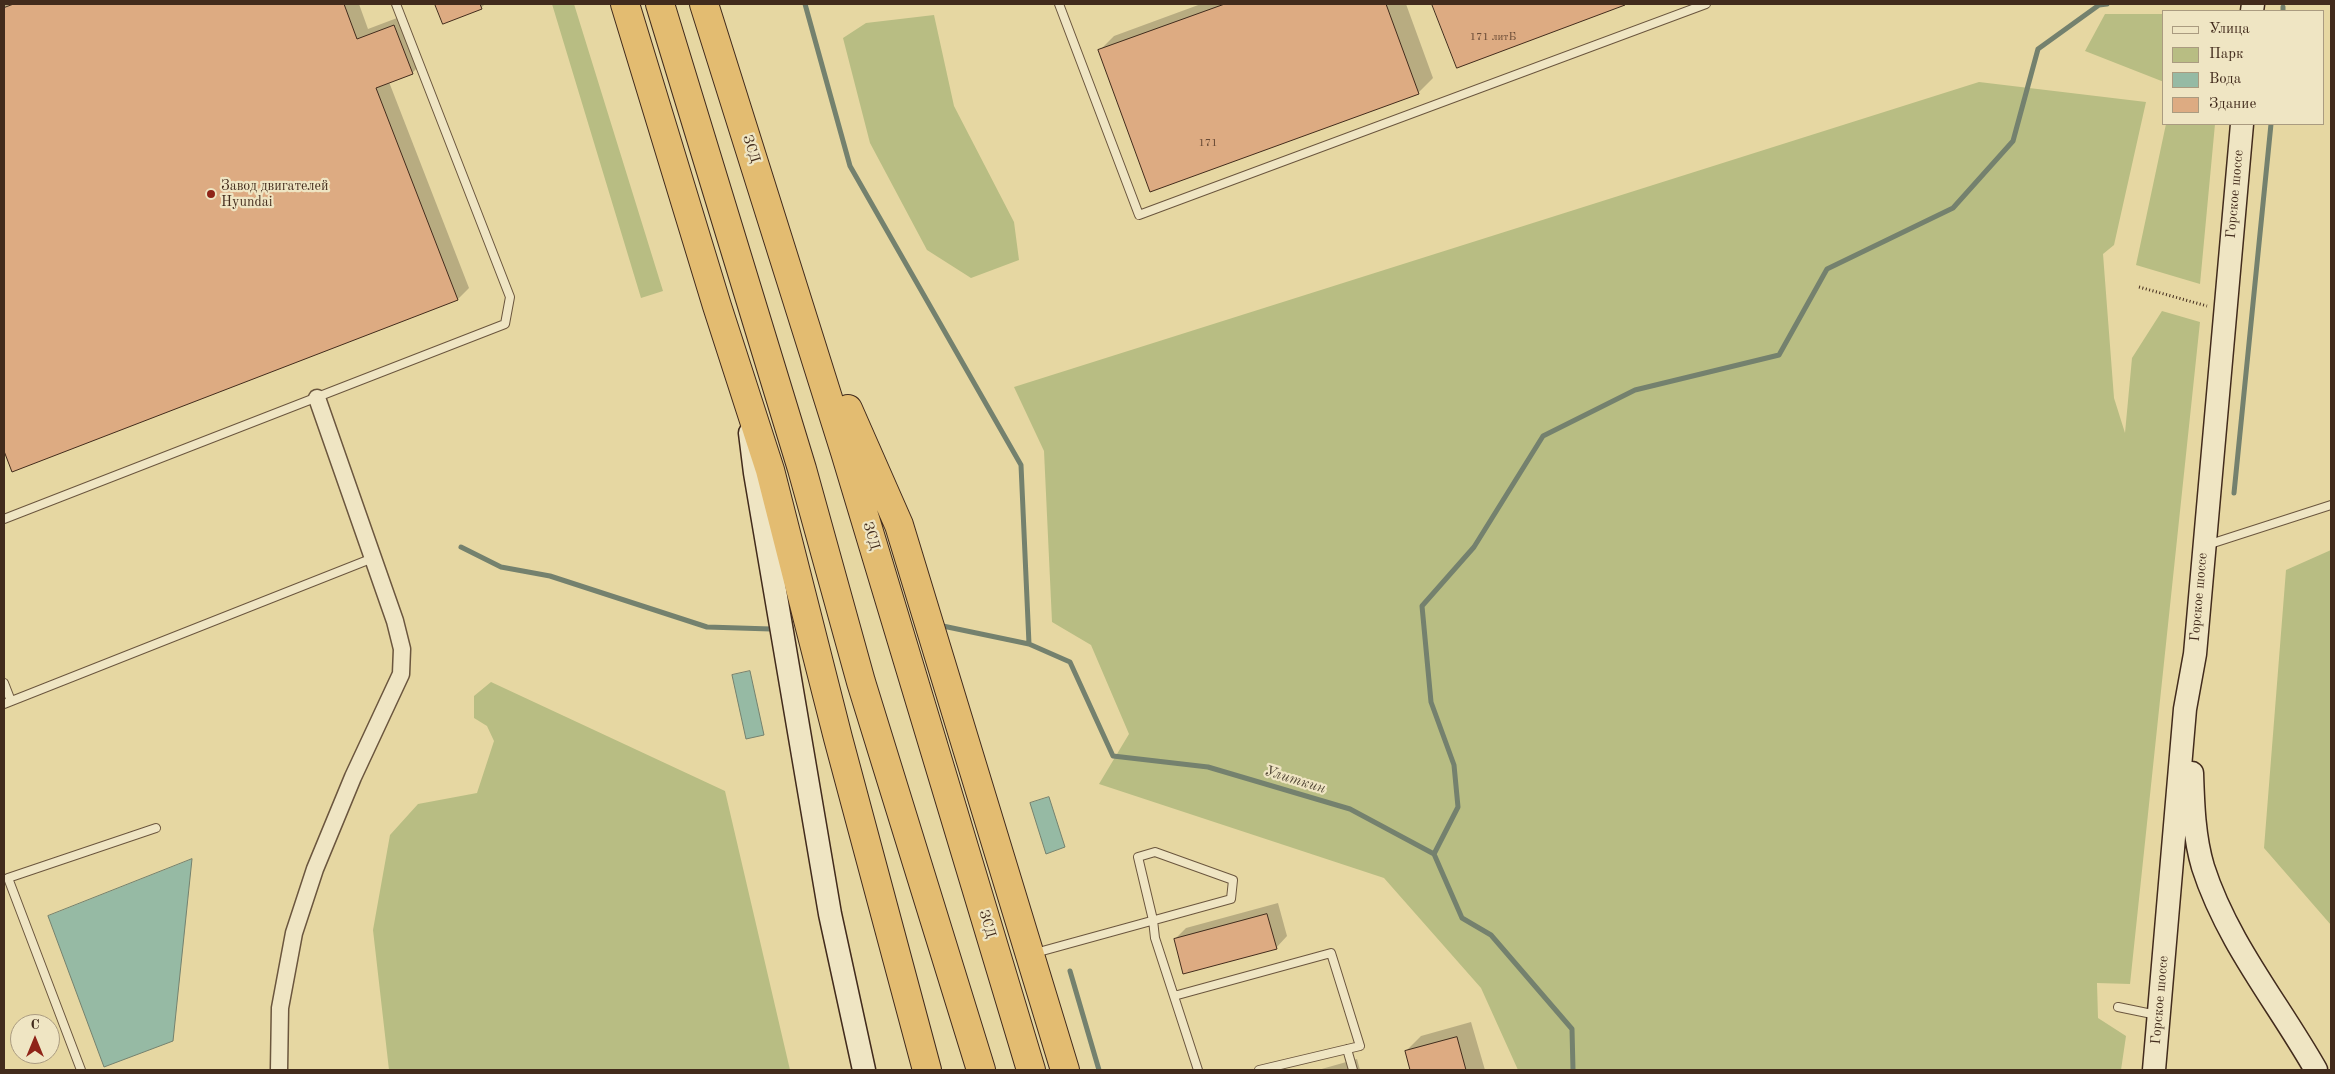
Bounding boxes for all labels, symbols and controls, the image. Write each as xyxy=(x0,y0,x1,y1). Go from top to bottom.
legend xyxy=(2162,10,2325,125)
text: Улица xyxy=(2209,22,2250,37)
house number: 171 литБ xyxy=(1470,30,1516,44)
text: Парк xyxy=(2209,47,2244,62)
text: Вода xyxy=(2209,72,2241,87)
text: Здание xyxy=(2209,97,2256,112)
street label: ЗСД xyxy=(739,133,763,165)
house number: 171 xyxy=(1198,136,1218,150)
street label: Горское шоссе xyxy=(2223,149,2247,239)
place label: Завод двигателей Hyundai xyxy=(221,178,328,210)
marker: Завод двигателей Hyundai xyxy=(205,188,217,200)
street label: ЗСД xyxy=(859,520,883,552)
street label: Горское шоссе xyxy=(2187,552,2211,642)
water label: Улиткин xyxy=(1262,762,1328,798)
street label: ЗСД xyxy=(975,908,999,940)
street label: Горское шоссе xyxy=(2148,955,2172,1045)
north arrow xyxy=(10,1014,60,1064)
text: С xyxy=(30,1018,40,1032)

